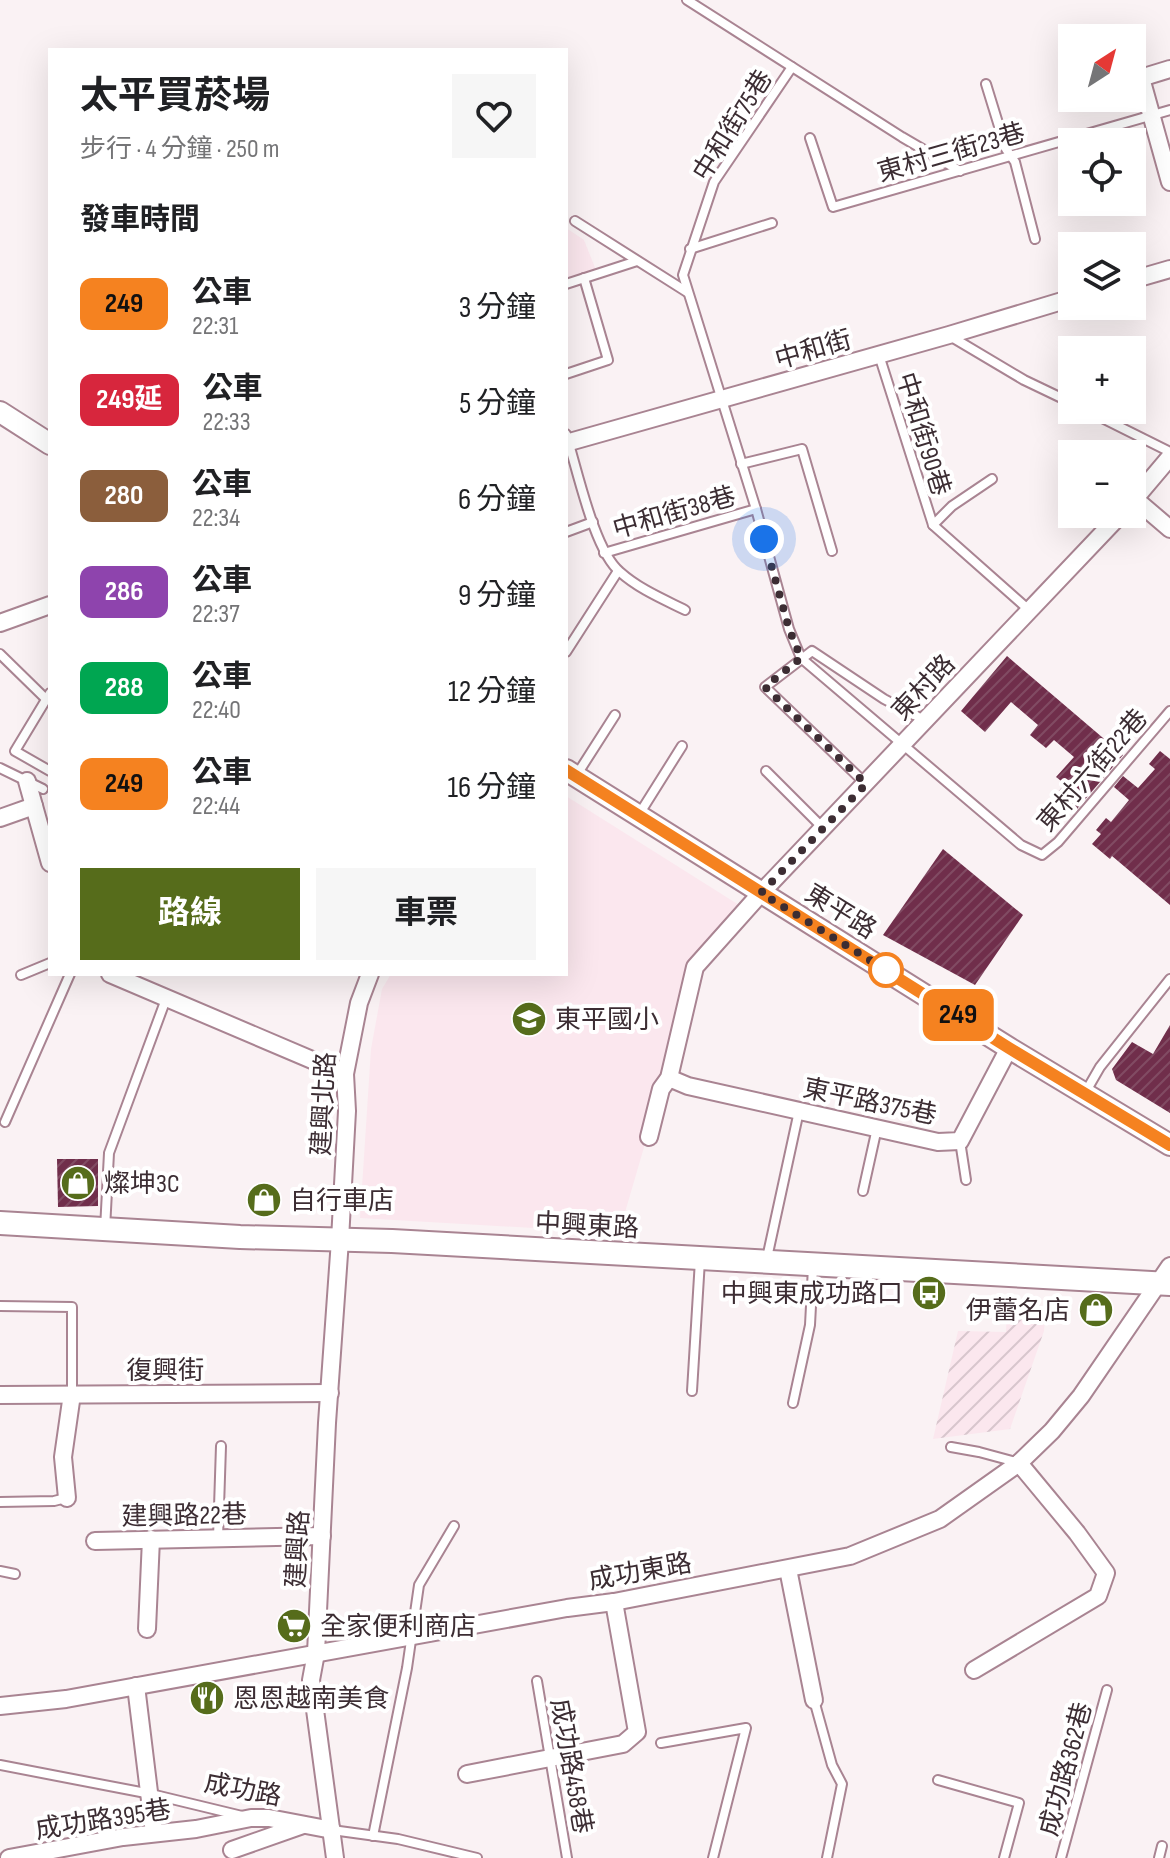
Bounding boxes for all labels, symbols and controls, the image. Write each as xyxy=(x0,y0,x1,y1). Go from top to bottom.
north arrow xyxy=(1058,24,1146,112)
map controls xyxy=(1058,24,1146,528)
street label: 中和街75巷 xyxy=(687,65,779,187)
text: 太平買菸場 xyxy=(80,74,270,119)
button: heart xyxy=(452,74,536,158)
street label: 東村三街23巷 xyxy=(874,118,1029,189)
button: locate xyxy=(1058,128,1146,216)
text: 步行 · 4 分鐘 · 250 m xyxy=(80,134,279,165)
text: 發車時間 xyxy=(80,202,200,238)
button: layers xyxy=(1058,232,1146,320)
text: 公車 xyxy=(192,275,252,311)
text: 249 xyxy=(105,287,143,320)
text: 3 分鐘 xyxy=(459,290,536,326)
text: 22:31 xyxy=(192,311,238,342)
street label: 中和街 xyxy=(772,325,855,376)
button: + xyxy=(1058,336,1146,424)
street label: 中和街90巷 xyxy=(889,369,956,500)
text: 公車 xyxy=(203,371,263,407)
text: 249延 xyxy=(96,383,163,416)
text: 5 分鐘 xyxy=(459,386,536,422)
text: 22:33 xyxy=(203,407,251,438)
button: − xyxy=(1058,440,1146,528)
text: 公車 xyxy=(192,467,252,503)
text: 280 xyxy=(105,479,143,512)
street label: 中和街38巷 xyxy=(609,481,739,546)
text: 6 分鐘 xyxy=(458,482,536,518)
text: 22:34 xyxy=(192,503,240,534)
your location xyxy=(744,519,784,559)
text: 公車 xyxy=(192,563,252,599)
text: 286 xyxy=(105,575,143,608)
text: 9 分鐘 xyxy=(458,578,536,614)
text: 22:37 xyxy=(192,599,240,630)
street label: 東村路 xyxy=(886,649,962,727)
text: 公車 xyxy=(192,659,252,695)
text: 288 xyxy=(105,671,143,704)
text: 12 分鐘 xyxy=(448,674,536,710)
text: 22:40 xyxy=(192,695,241,726)
street label: 東村六街22巷 xyxy=(1032,704,1155,838)
text: 公車 xyxy=(192,755,252,791)
text: 249 xyxy=(105,767,143,800)
text: 16 分鐘 xyxy=(448,770,536,806)
text: 22:44 xyxy=(192,791,240,822)
button: 路線 xyxy=(80,868,300,960)
button: 車票 xyxy=(316,868,536,960)
street label: 東平路 xyxy=(799,878,881,946)
unlabelled marker xyxy=(869,953,903,987)
line badge: 249 xyxy=(912,989,1004,1041)
text: 249 xyxy=(939,998,977,1031)
school or university icon: 東平國小 xyxy=(510,1000,548,1038)
place label: 東平國小 xyxy=(555,1005,659,1036)
street label: 建興北路 xyxy=(306,1051,343,1157)
street label: 東平路375巷 xyxy=(800,1073,939,1132)
shop icon: 燦坤3C xyxy=(59,1164,97,1202)
place label: 燦坤3C xyxy=(104,1169,180,1200)
shop icon: 自行車店 xyxy=(245,1181,283,1219)
place label: 自行車店 xyxy=(290,1186,394,1217)
street label: 中興東路 xyxy=(534,1208,640,1245)
bus stop icon: 中興東成功路口 xyxy=(910,1274,948,1312)
place label: 中興東成功路口 xyxy=(721,1279,903,1310)
shop icon: 伊蕾名店 xyxy=(1077,1291,1115,1329)
place label: 伊蕾名店 xyxy=(966,1296,1070,1327)
street label: 復興街 xyxy=(126,1356,204,1387)
street label: 建興路22巷 xyxy=(121,1500,247,1533)
street label: 建興路 xyxy=(281,1509,316,1589)
street label: 成功東路 xyxy=(586,1548,694,1597)
supermarket icon: 全家便利商店 xyxy=(275,1607,313,1645)
place label: 全家便利商店 xyxy=(320,1612,476,1643)
restaurant icon: 恩恩越南美食 xyxy=(188,1679,226,1717)
place label: 恩恩越南美食 xyxy=(233,1684,389,1715)
street label: 成功路458巷 xyxy=(543,1696,598,1836)
street label: 成功路362巷 xyxy=(1034,1699,1099,1840)
street label: 成功路 xyxy=(201,1768,284,1813)
street label: 成功路395巷 xyxy=(33,1794,173,1846)

